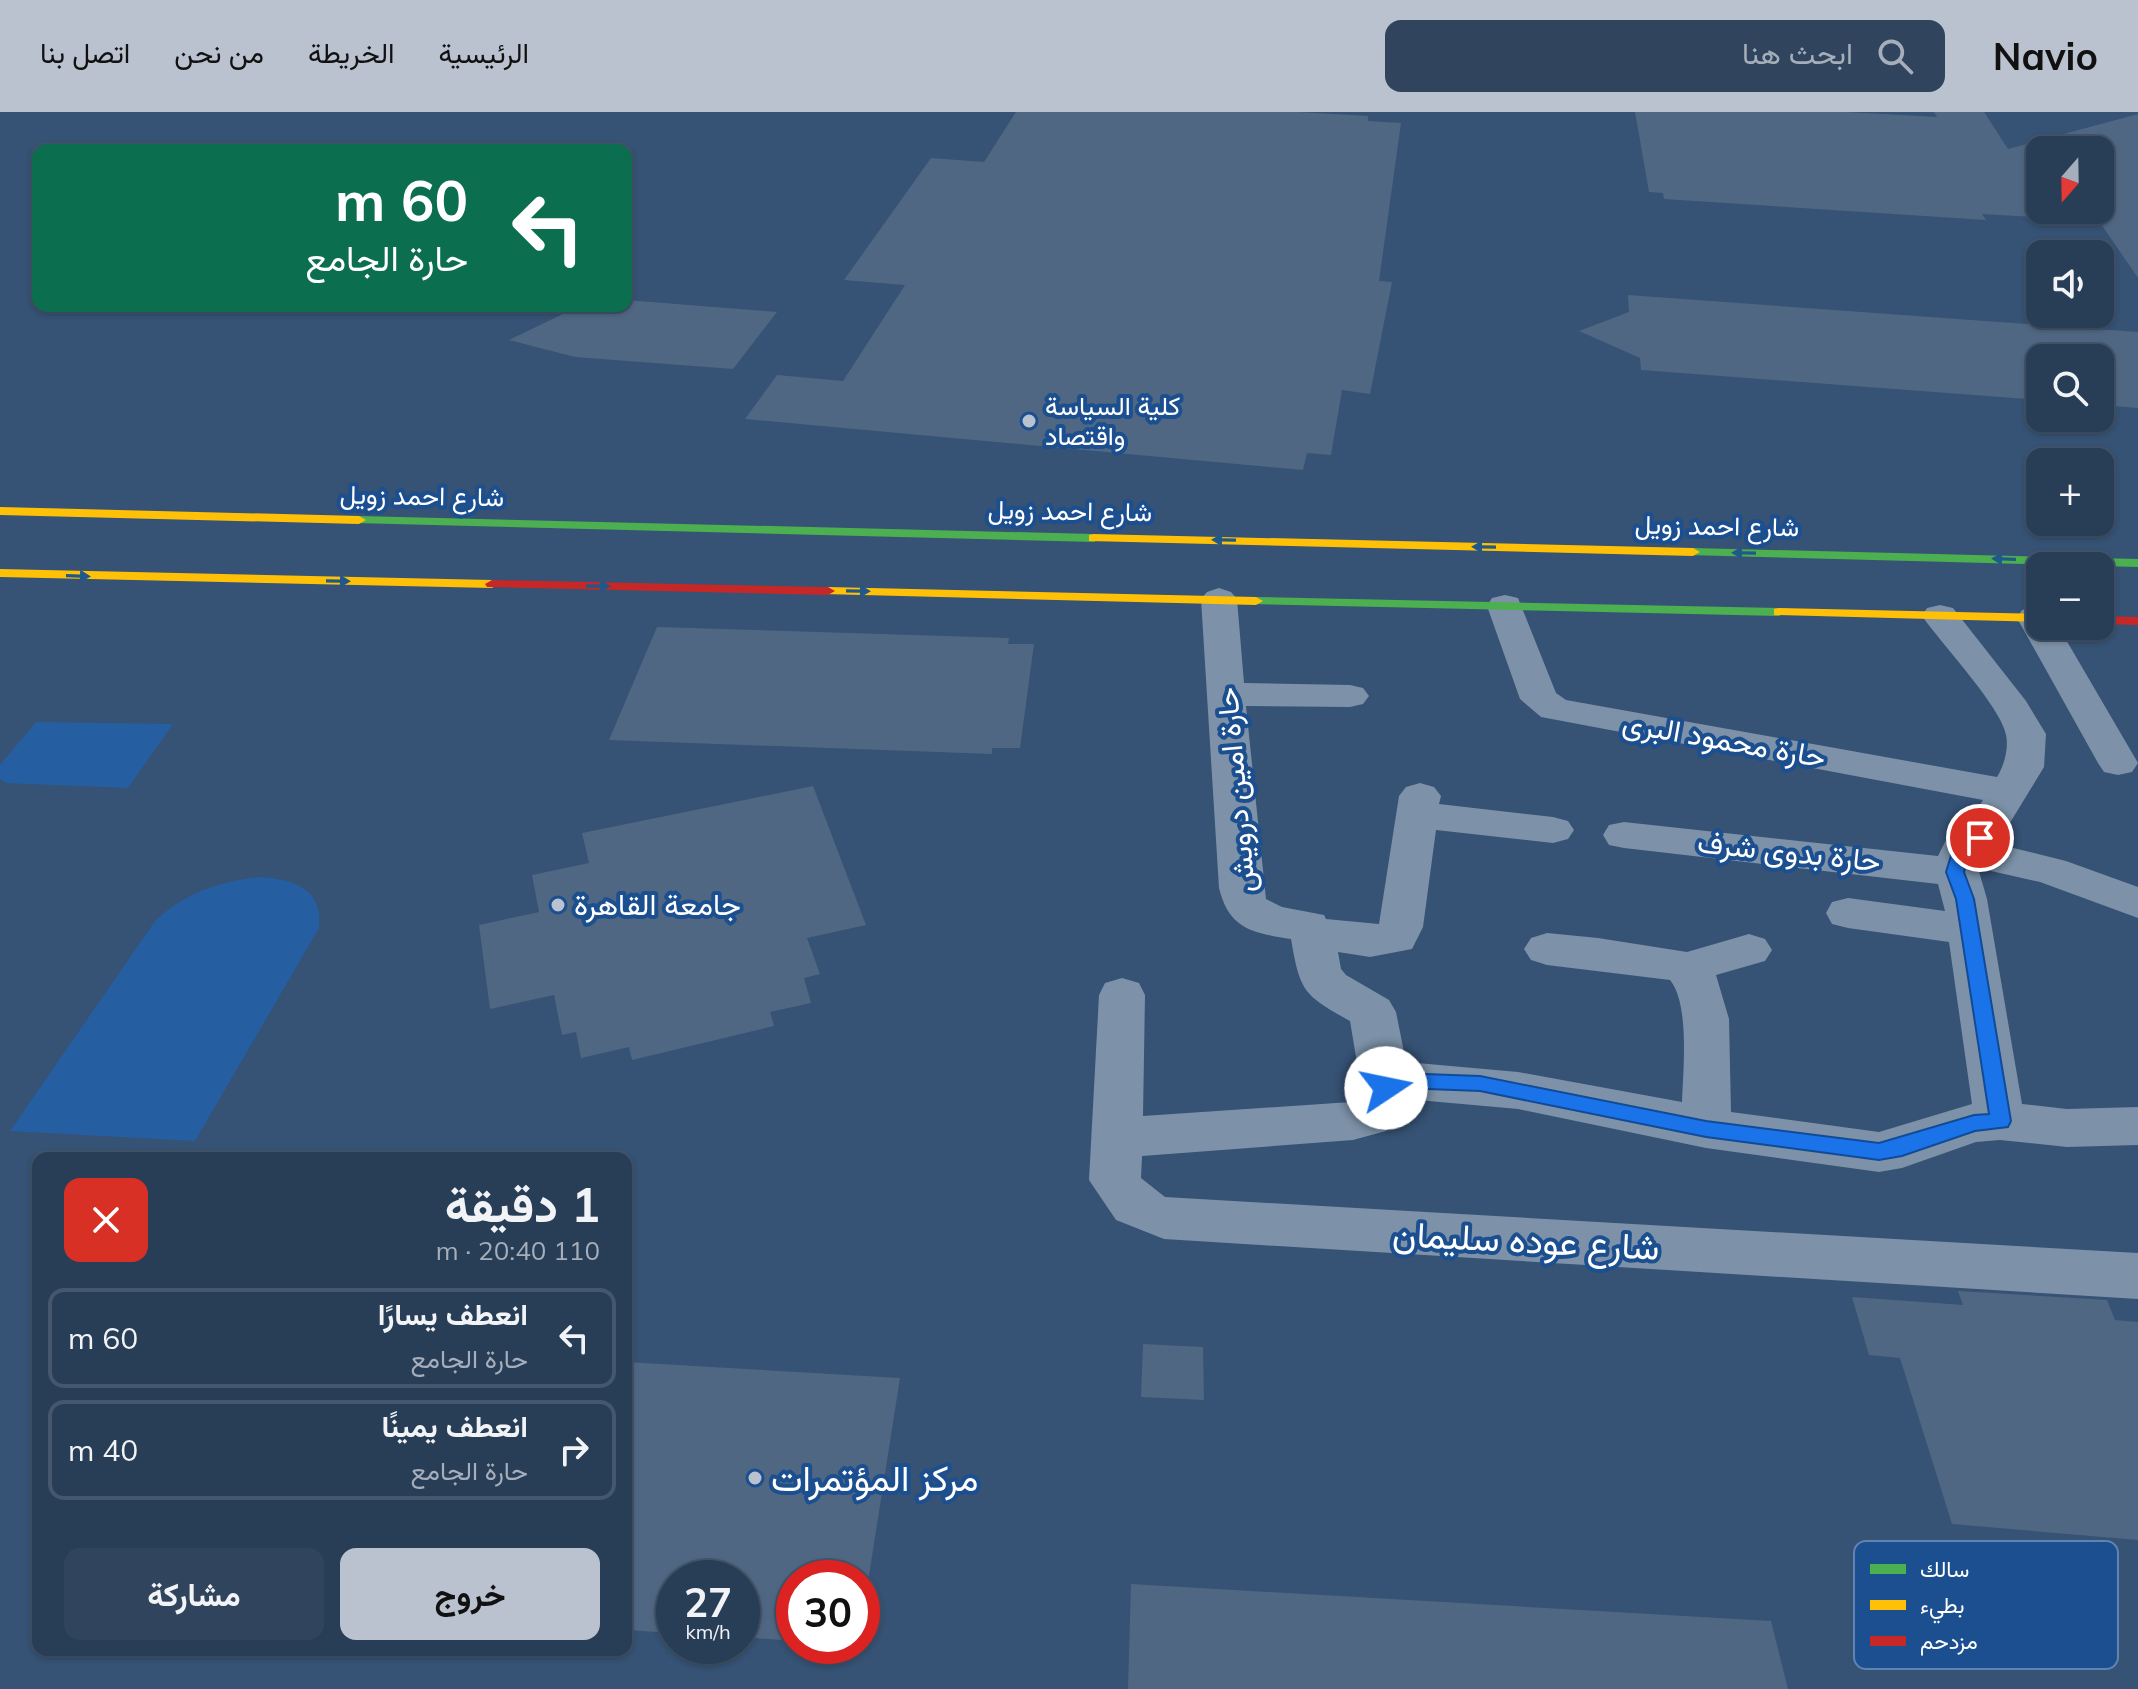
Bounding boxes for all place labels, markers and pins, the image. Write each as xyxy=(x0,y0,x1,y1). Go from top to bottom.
place label: كلية السياسة واقتصاد xyxy=(1045,389,1180,452)
marker: كلية السياسة واقتصاد xyxy=(1020,412,1038,430)
pin xyxy=(1946,804,2014,872)
place label: جامعة القاهرة xyxy=(574,885,741,923)
marker: جامعة القاهرة xyxy=(549,896,567,914)
place label: مركز المؤتمرات xyxy=(771,1455,978,1501)
marker: مركز المؤتمرات xyxy=(746,1469,764,1487)

